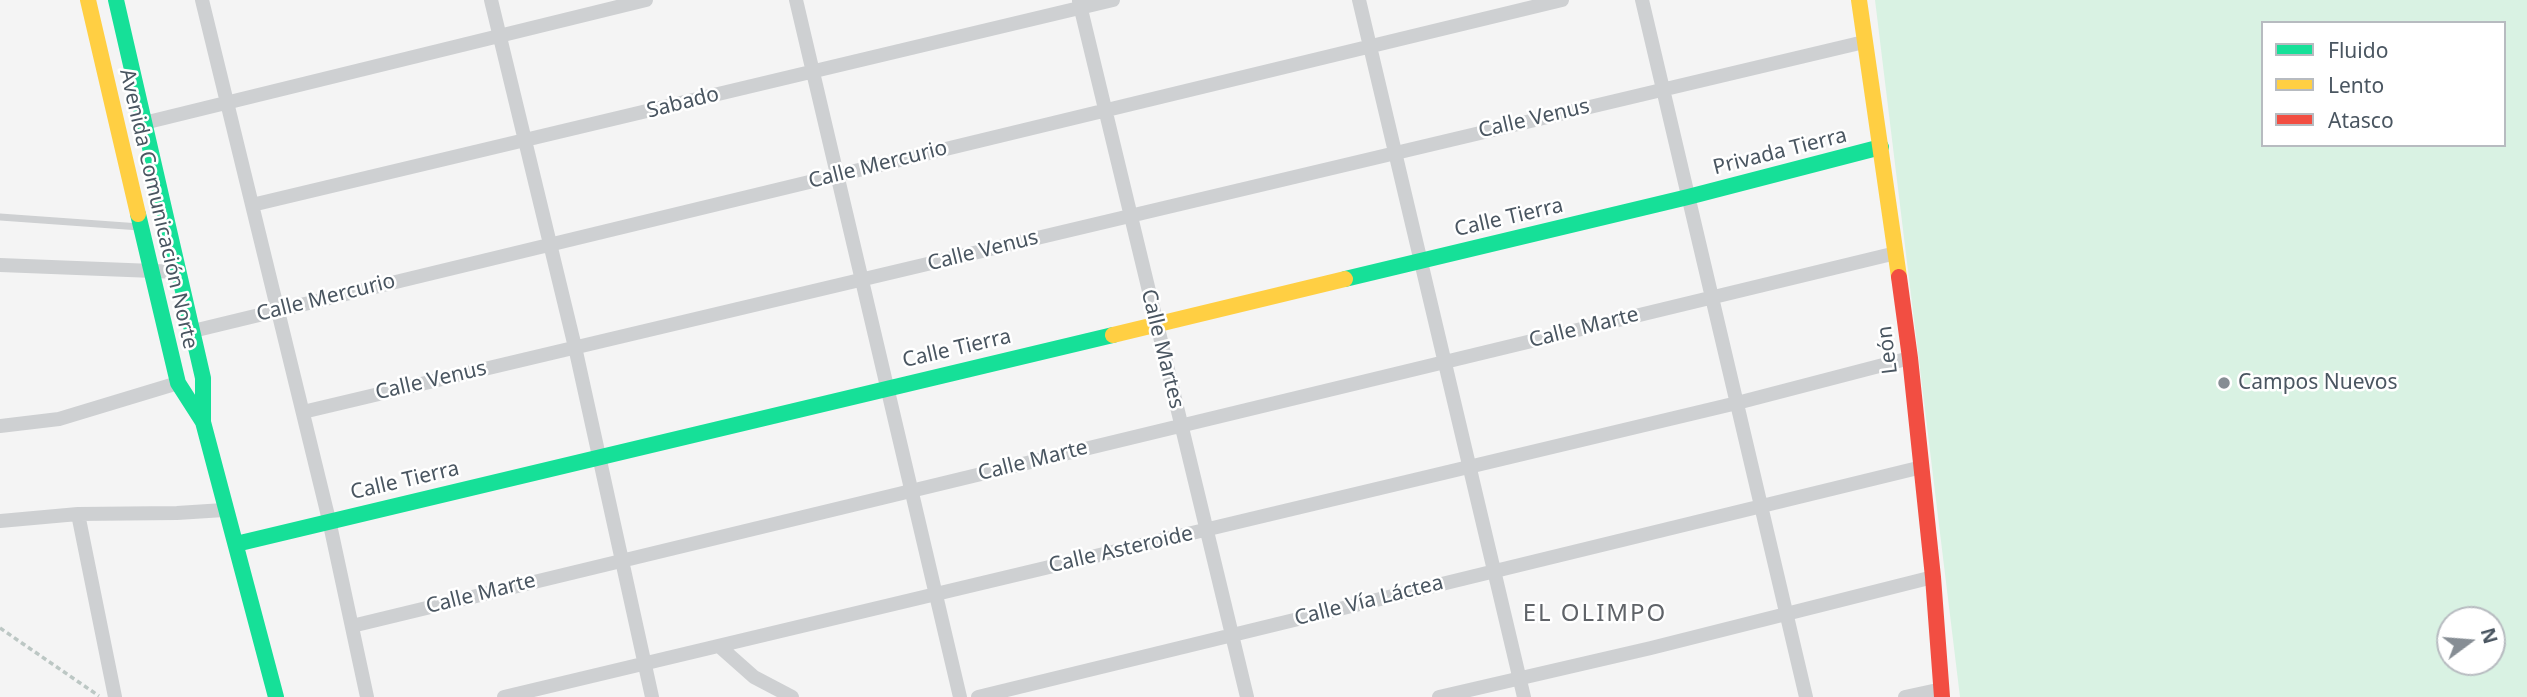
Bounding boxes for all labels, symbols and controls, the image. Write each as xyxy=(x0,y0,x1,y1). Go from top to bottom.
legend xyxy=(2261,21,2506,147)
text: Fluido xyxy=(2328,36,2388,64)
street label: Avenida Comunicación Norte xyxy=(113,66,203,352)
text: Lento xyxy=(2328,71,2384,99)
street label: Sabado xyxy=(644,82,722,124)
street label: Calle Venus xyxy=(1476,94,1592,144)
text: Atasco xyxy=(2328,106,2394,134)
street label: Privada Tierra xyxy=(1710,123,1850,181)
street label: Calle Mercurio xyxy=(806,136,950,194)
street label: Calle Tierra xyxy=(1452,193,1566,243)
street label: Calle Venus xyxy=(925,225,1041,277)
street label: Calle Mercurio xyxy=(254,269,398,327)
street label: Calle Martes xyxy=(1135,287,1189,411)
street label: Calle Marte xyxy=(1527,302,1641,354)
street label: Calle Tierra xyxy=(900,324,1014,374)
street label: León xyxy=(1873,324,1903,376)
street label: Calle Venus xyxy=(373,356,489,406)
place label: Campos Nuevos xyxy=(2238,370,2398,396)
marker: Campos Nuevos xyxy=(2216,375,2232,391)
street label: Calle Marte xyxy=(976,435,1090,487)
street label: Calle Tierra xyxy=(348,456,462,506)
street label: Calle Asteroide xyxy=(1046,521,1196,579)
street label: Calle Marte xyxy=(424,568,538,620)
street label: Calle Vía Láctea xyxy=(1292,570,1446,632)
district label: EL OLIMPO xyxy=(1524,600,1666,628)
north arrow xyxy=(2436,606,2506,676)
text: N xyxy=(2475,625,2504,647)

